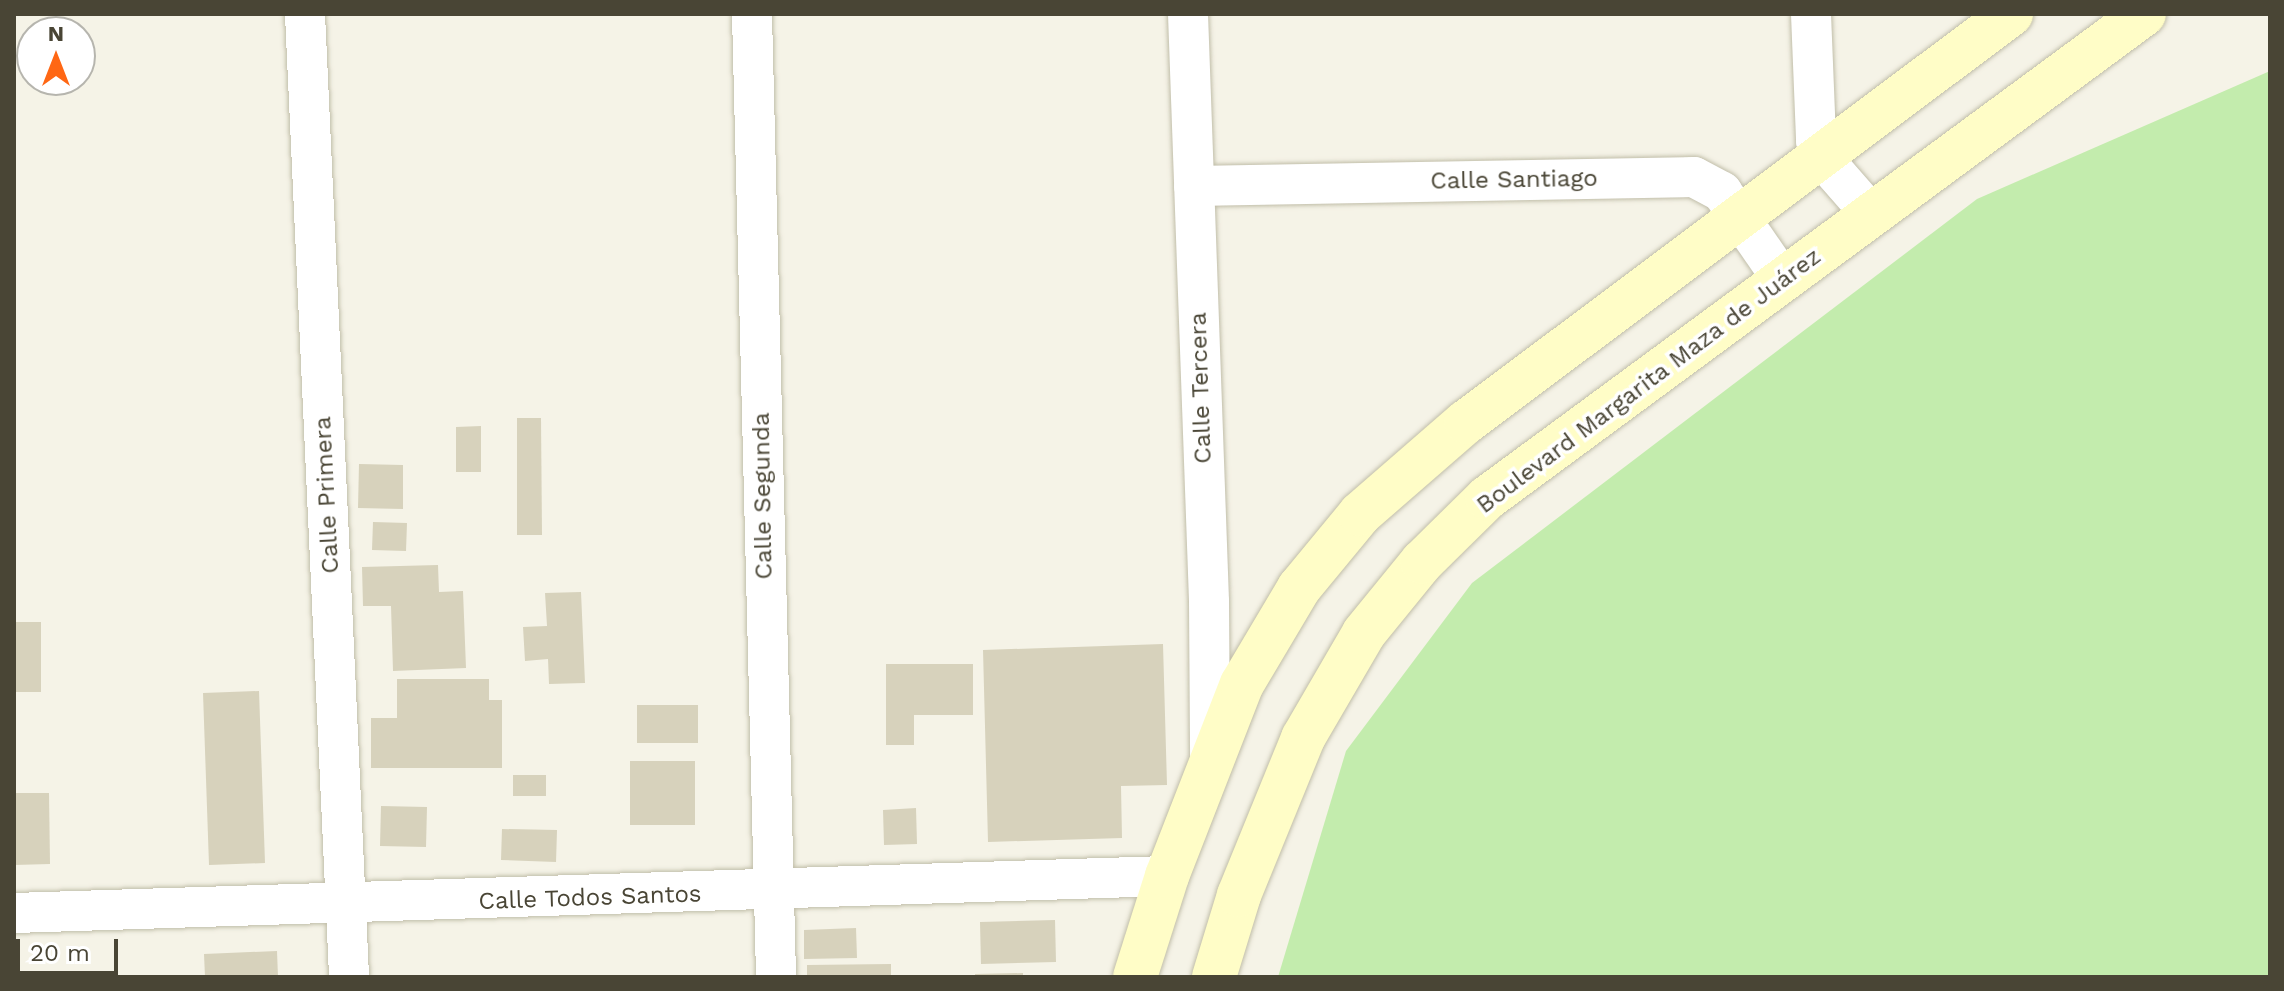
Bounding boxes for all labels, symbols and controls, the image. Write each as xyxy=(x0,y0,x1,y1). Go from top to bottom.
north arrow xyxy=(16,16,96,96)
text: N xyxy=(48,21,64,46)
street label: Calle Santiago xyxy=(1430,164,1598,196)
street label: Boulevard Margarita Maza de Juárez xyxy=(1471,242,1827,520)
street label: Calle Tercera xyxy=(1184,311,1218,465)
street label: Calle Segunda xyxy=(747,412,779,580)
street label: Calle Primera xyxy=(309,416,345,574)
street label: Calle Todos Santos xyxy=(478,880,702,916)
scale bar xyxy=(20,923,122,973)
text: 20 m xyxy=(30,939,90,967)

